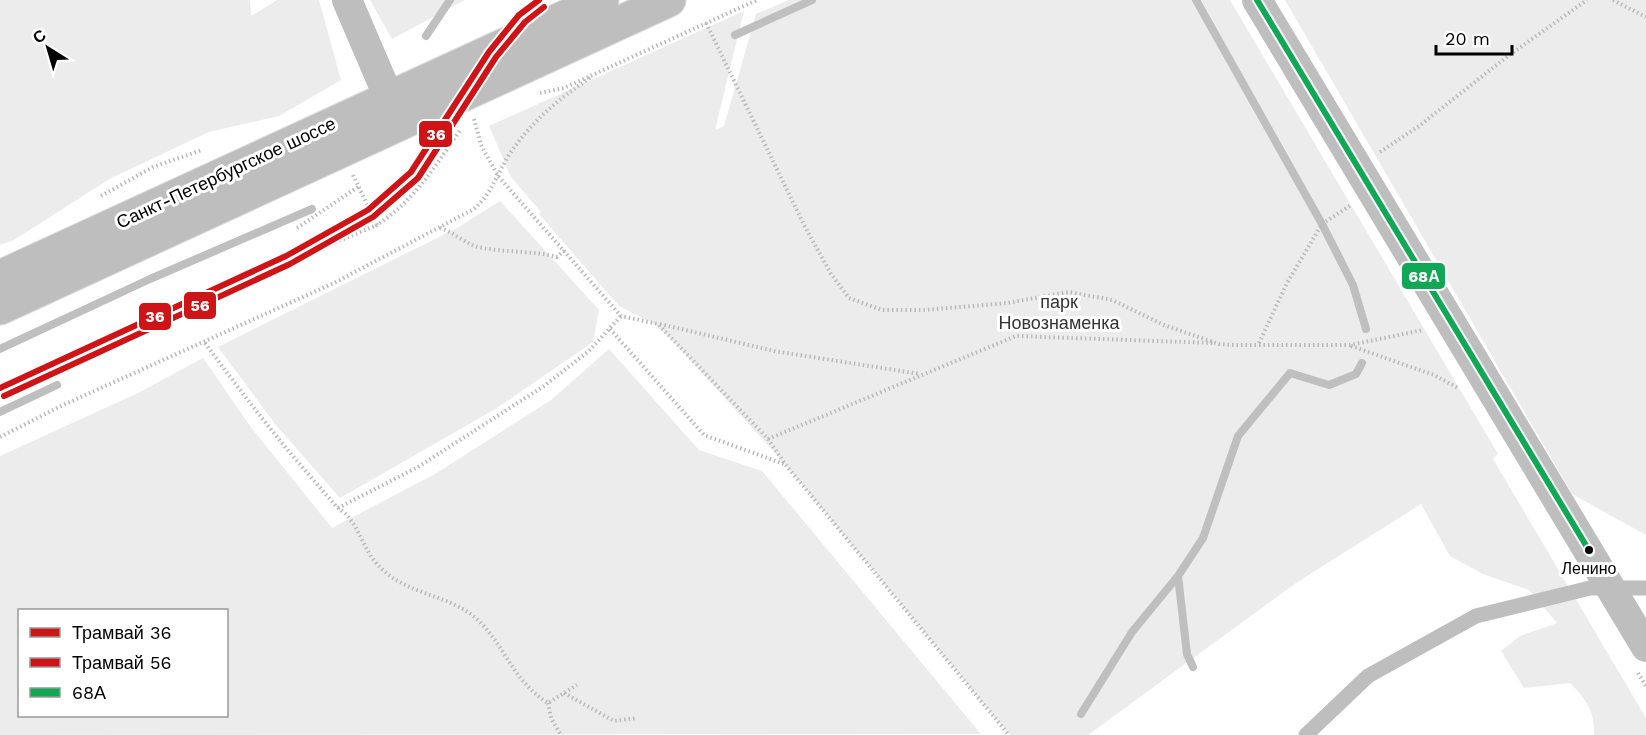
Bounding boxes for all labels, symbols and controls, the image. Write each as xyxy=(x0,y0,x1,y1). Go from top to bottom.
north arrow xyxy=(18,18,78,78)
scale bar xyxy=(1436,18,1512,56)
text: С xyxy=(29,25,50,47)
text: 20 m xyxy=(1445,28,1490,49)
street label: Санкт-Петербургское шоссе xyxy=(113,112,339,233)
line badge: 36 xyxy=(418,120,453,148)
text: 36 xyxy=(426,125,446,144)
line badge: 68А xyxy=(1401,262,1446,290)
text: 68А xyxy=(1408,267,1440,286)
line badge: 56 xyxy=(183,291,217,320)
park label: парк Новознаменка xyxy=(999,291,1120,333)
text: 56 xyxy=(190,296,210,315)
line badge: 36 xyxy=(138,302,172,331)
text: 36 xyxy=(145,307,165,326)
marker: Ленино xyxy=(1583,544,1595,556)
place label: Ленино xyxy=(1562,559,1617,578)
legend xyxy=(18,609,228,717)
text: Трамвай 36 xyxy=(72,622,171,643)
text: Трамвай 56 xyxy=(72,652,171,673)
text: 68А xyxy=(72,682,106,703)

